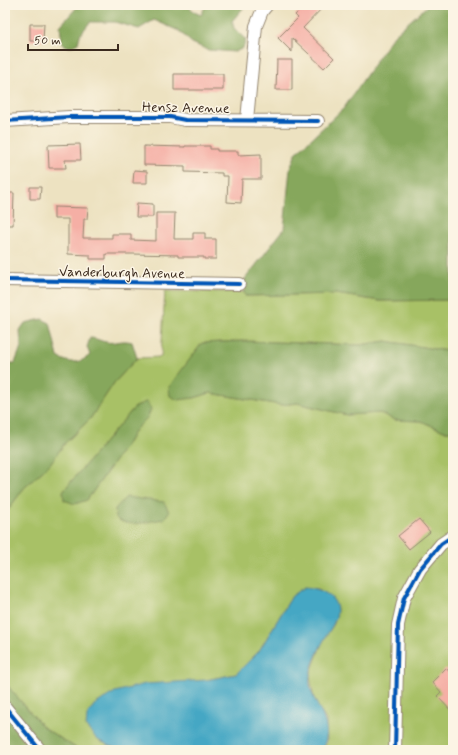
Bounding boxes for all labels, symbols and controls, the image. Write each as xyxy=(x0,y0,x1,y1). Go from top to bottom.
scale bar xyxy=(28,26,118,52)
text: 50 m xyxy=(34,33,61,49)
street label: Hensz Avenue xyxy=(142,98,230,118)
street label: Vanderburgh Avenue xyxy=(59,263,185,283)

